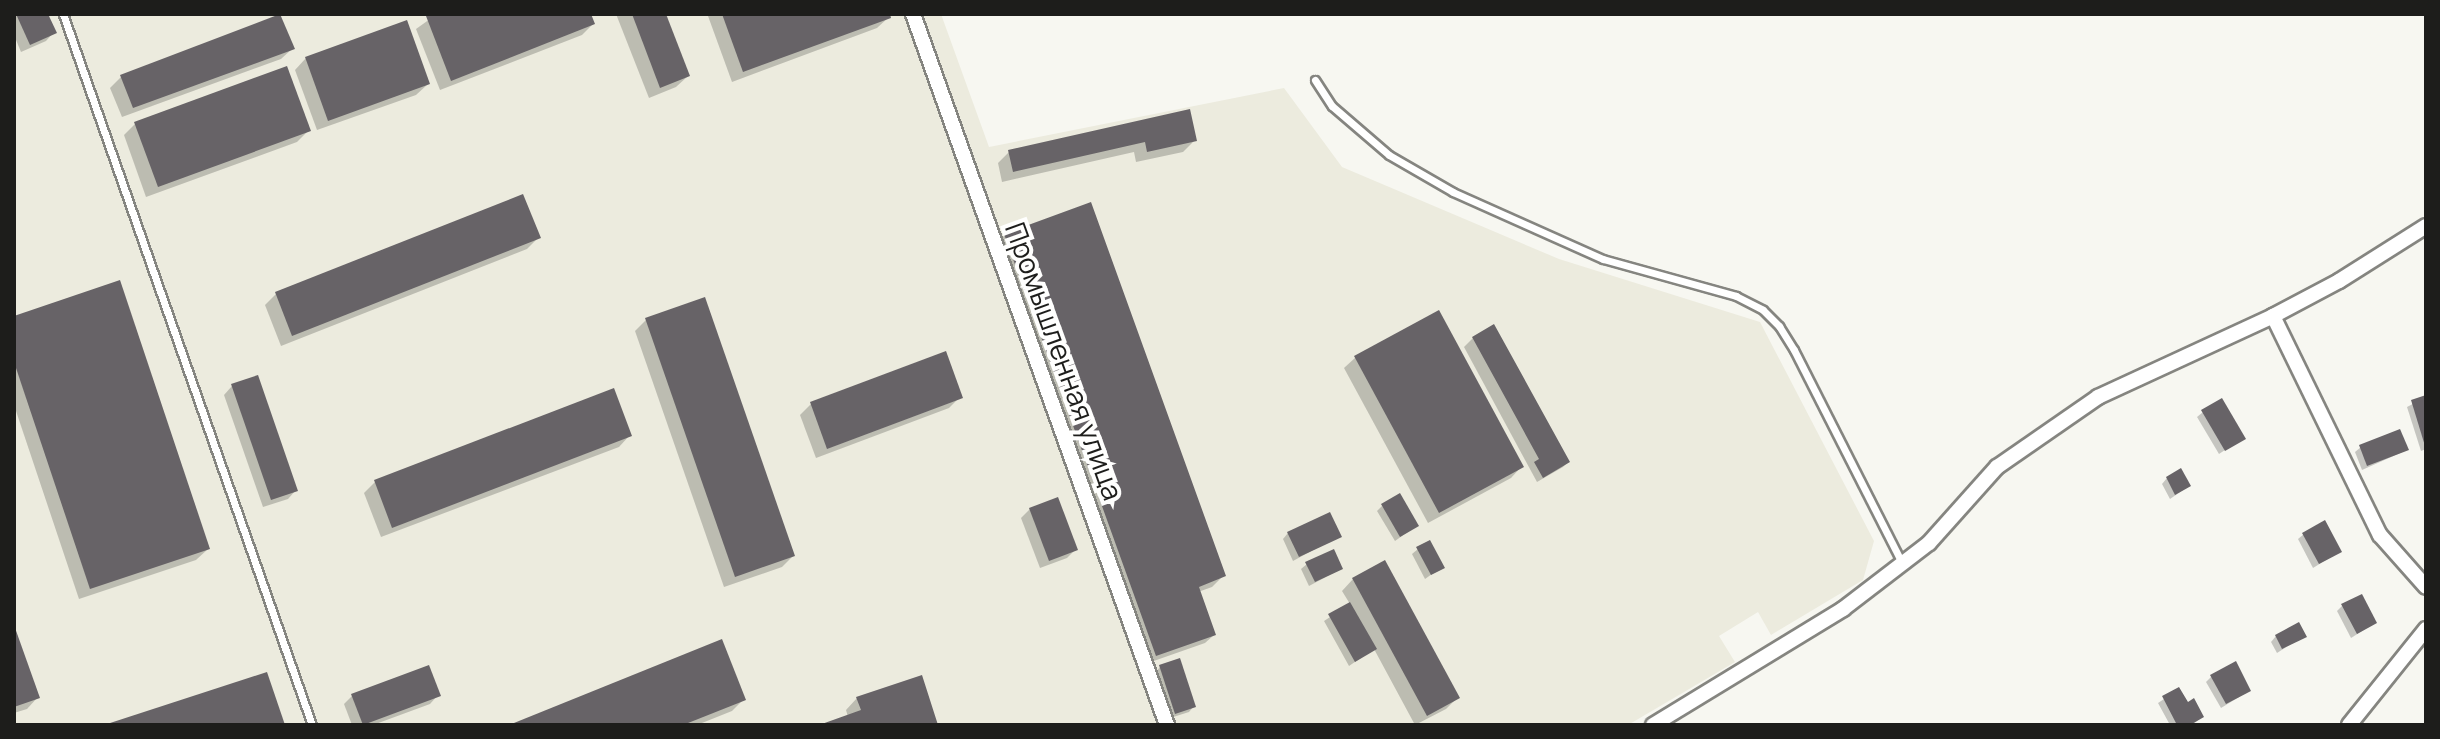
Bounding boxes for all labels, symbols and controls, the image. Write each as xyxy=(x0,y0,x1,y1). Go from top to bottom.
street label: Промышленная улица xyxy=(999,218,1131,504)

